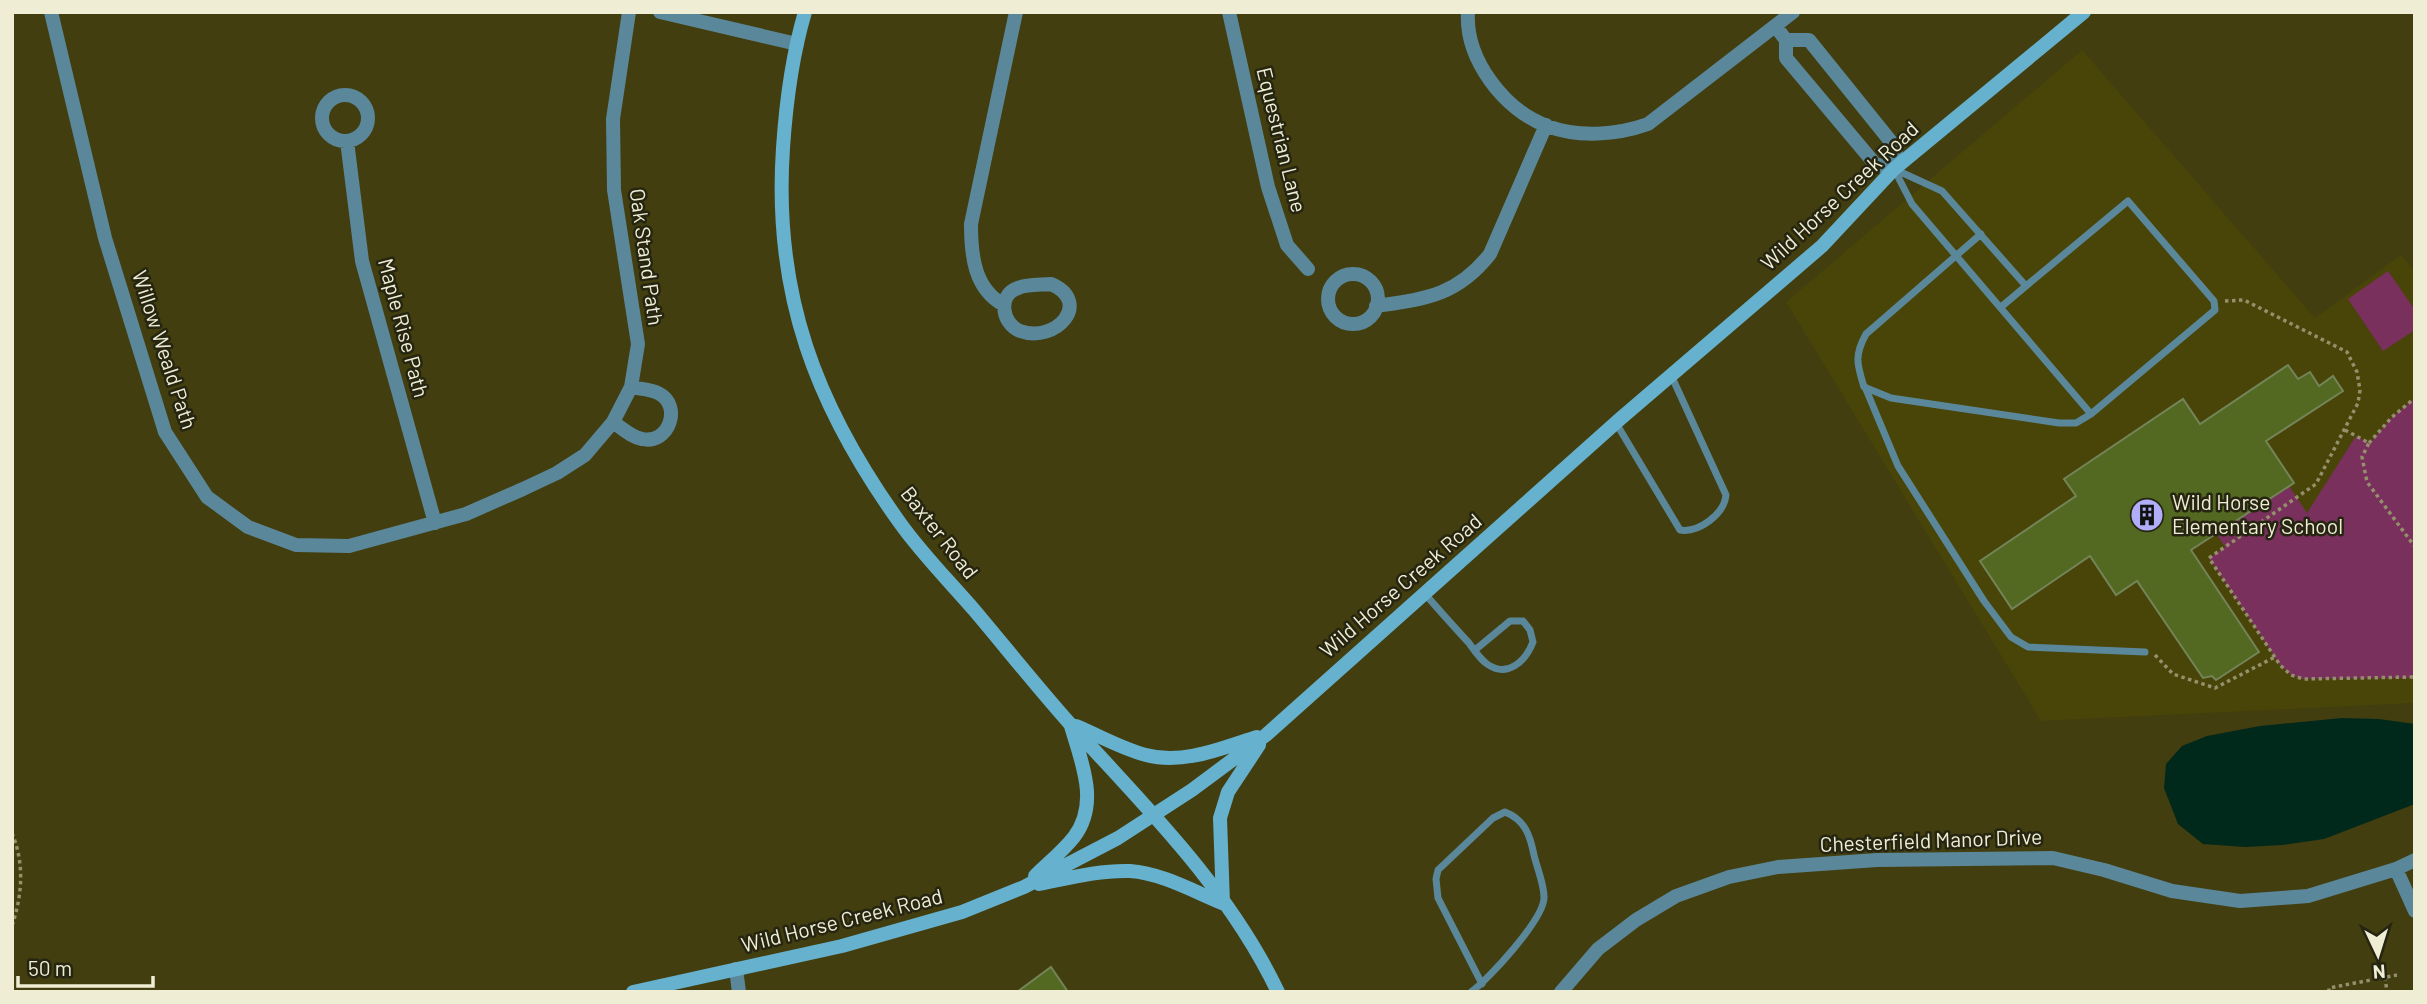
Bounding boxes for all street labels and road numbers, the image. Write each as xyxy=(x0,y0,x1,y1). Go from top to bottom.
street label: Equestrian Lane xyxy=(1252,65,1313,215)
street label: Wild Horse Creek Road xyxy=(1755,115,1923,274)
street label: Oak Stand Path xyxy=(626,187,669,327)
street label: Maple Rise Path xyxy=(374,255,435,400)
street label: Willow Weald Path xyxy=(128,267,203,432)
street label: Baxter Road xyxy=(896,481,984,583)
street label: Wild Horse Creek Road xyxy=(1314,508,1486,662)
street label: Chesterfield Manor Drive xyxy=(1819,823,2043,856)
street label: Wild Horse Creek Road xyxy=(738,882,945,957)

